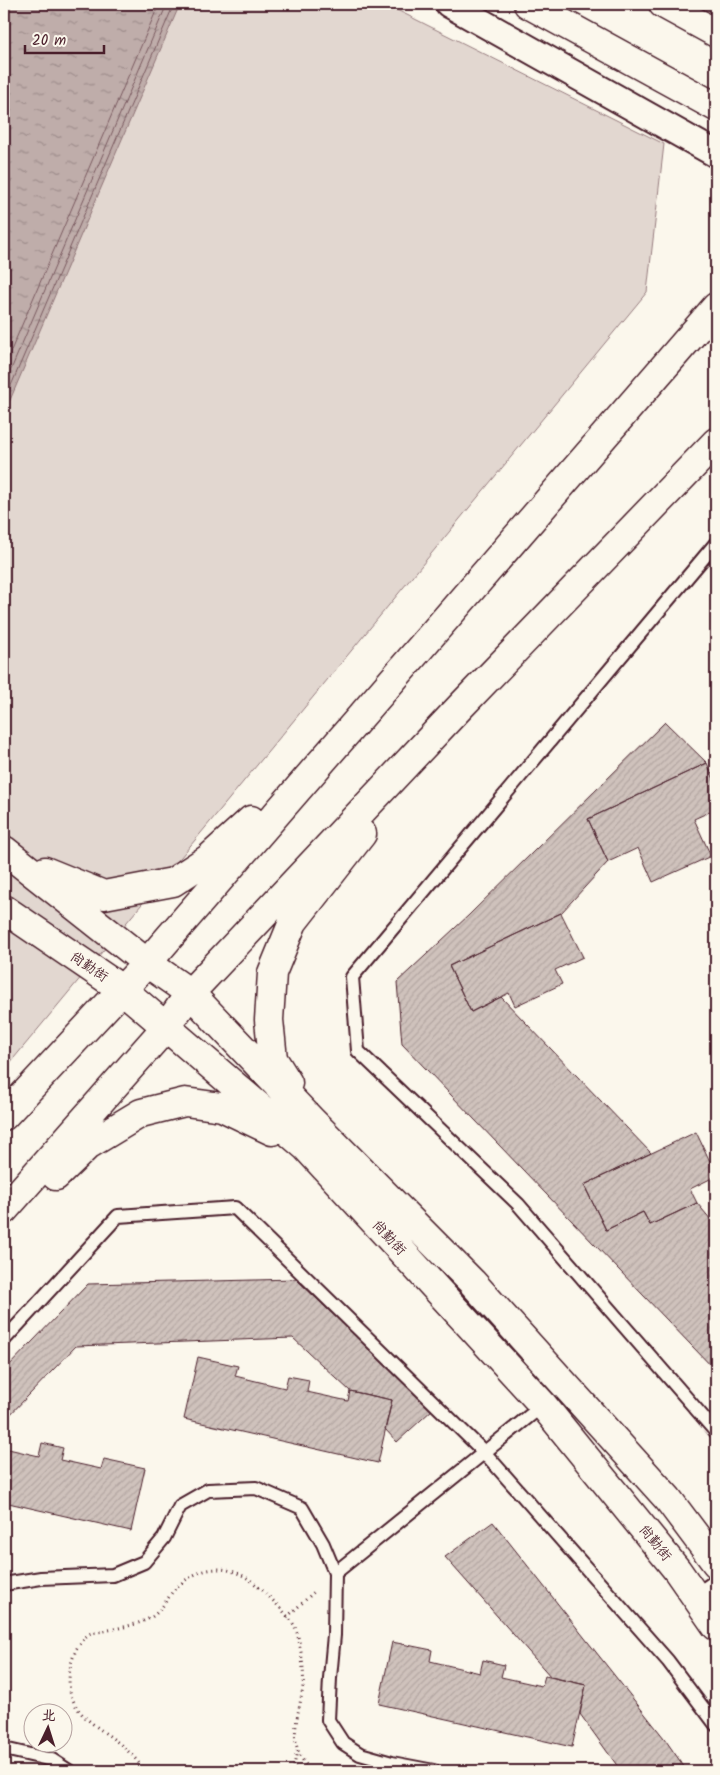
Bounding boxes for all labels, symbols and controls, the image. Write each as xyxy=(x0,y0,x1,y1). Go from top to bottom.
scale bar xyxy=(25,22,104,54)
text: 20 m xyxy=(32,29,66,53)
street label: 尚勤街 xyxy=(65,946,113,988)
street label: 尚勤街 xyxy=(367,1215,411,1261)
street label: 尚勤街 xyxy=(633,1520,677,1566)
north arrow xyxy=(22,1702,72,1752)
text: 北 xyxy=(41,1705,57,1727)

